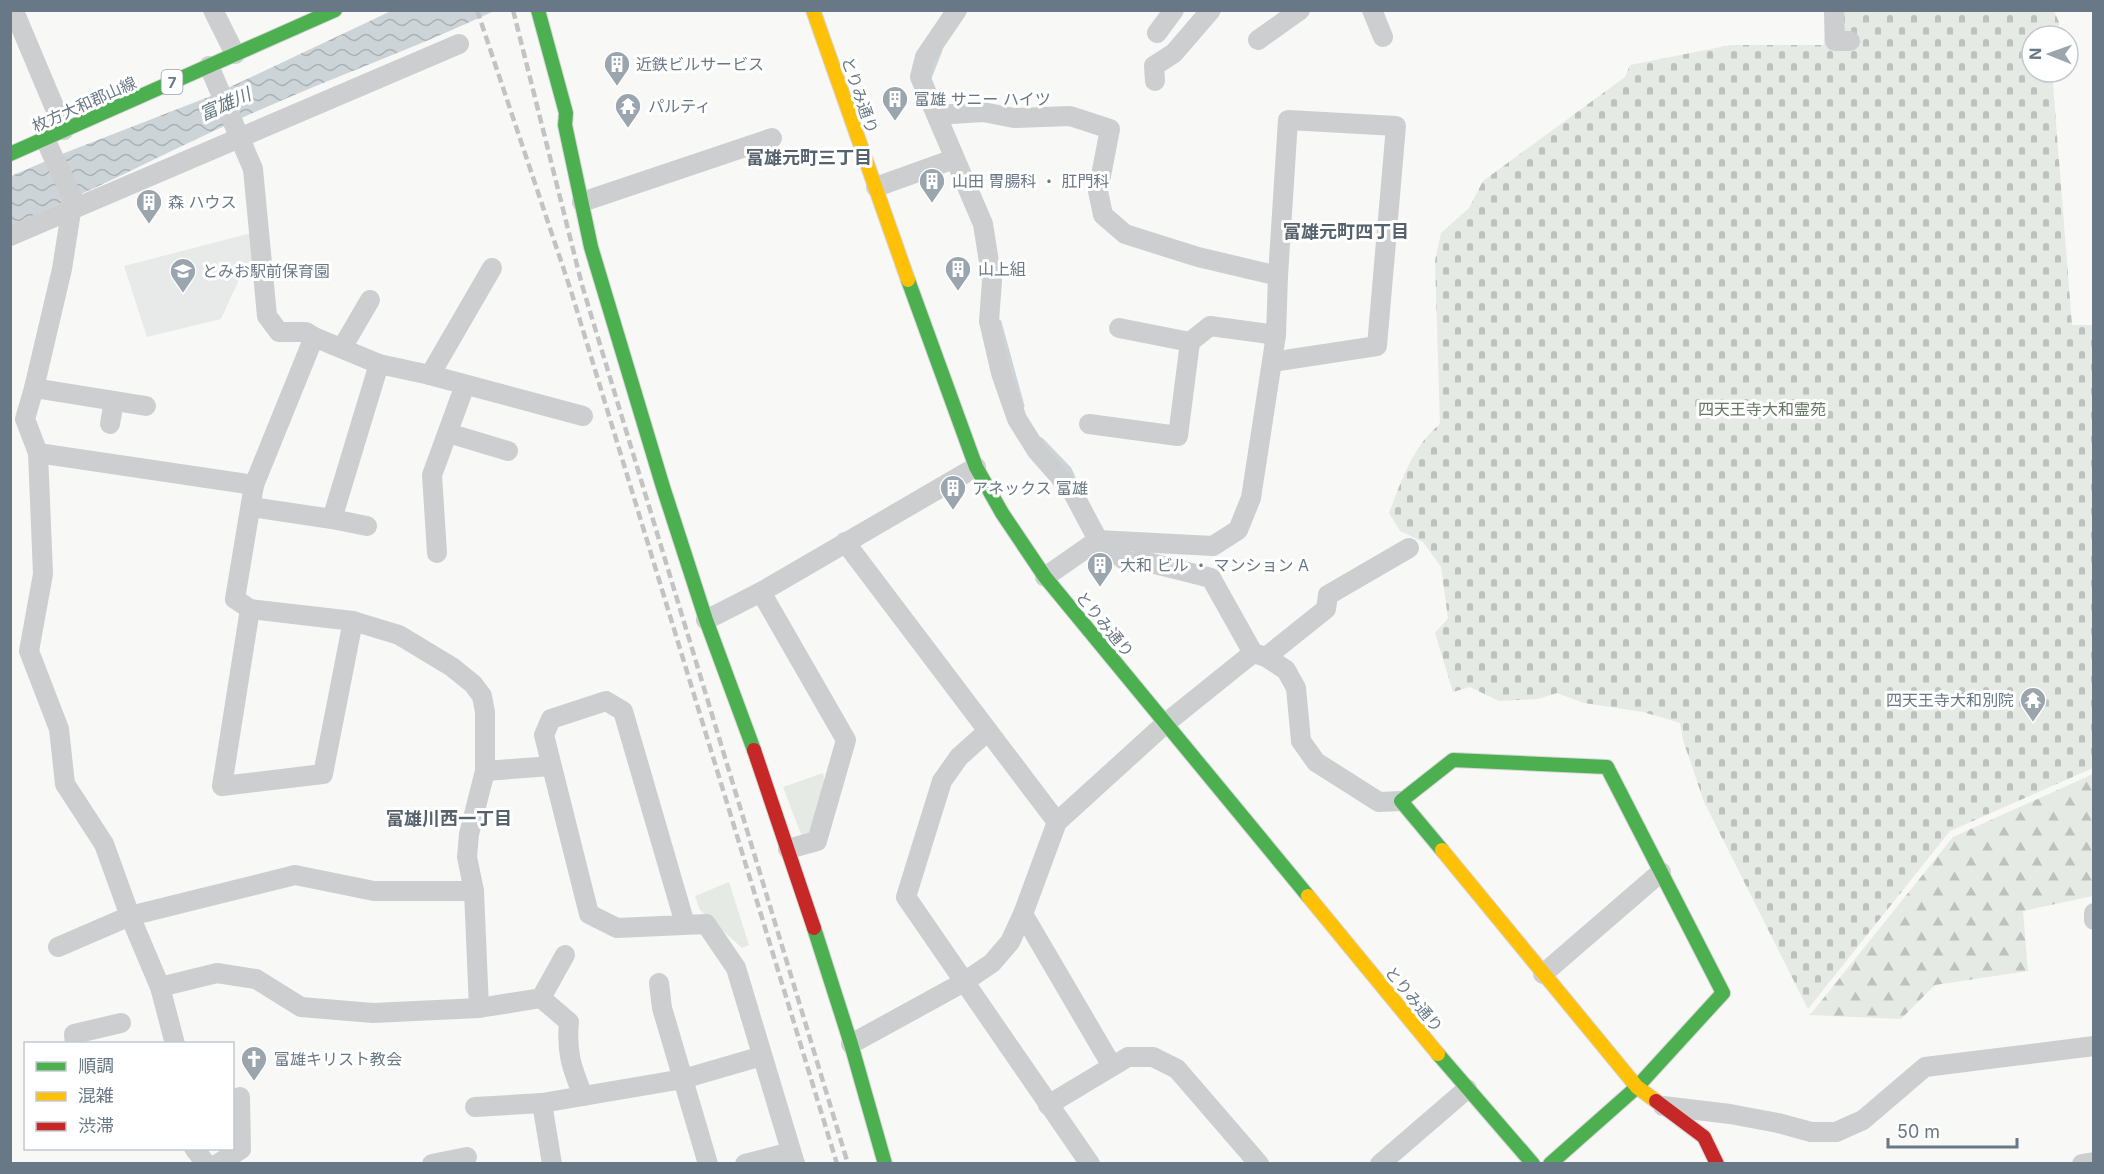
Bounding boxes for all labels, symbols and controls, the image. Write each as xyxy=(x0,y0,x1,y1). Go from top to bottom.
north arrow xyxy=(2020,24,2080,84)
text: N xyxy=(2025,47,2045,60)
building icon: 近鉄ビルサービス xyxy=(602,49,632,87)
place label: 近鉄ビルサービス xyxy=(636,54,764,74)
street label: とりみ通り xyxy=(838,54,882,136)
road number: 7 xyxy=(162,70,182,94)
street label: 枚方大和郡山線 xyxy=(29,72,139,136)
water label: 富雄川 xyxy=(196,83,256,125)
building icon: 富雄 サニー ハイツ xyxy=(880,84,910,122)
place label: 富雄 サニー ハイツ xyxy=(914,89,1051,109)
temple icon: パルティ xyxy=(613,91,643,129)
place label: パルティ xyxy=(648,96,711,116)
district label: 富雄元町三丁目 xyxy=(746,147,872,168)
building icon: 山田 胃腸科 ・ 肛門科 xyxy=(917,166,947,204)
place label: 山田 胃腸科 ・ 肛門科 xyxy=(952,171,1110,191)
building icon: 森 ハウス xyxy=(134,187,164,225)
place label: 森 ハウス xyxy=(168,192,237,212)
district label: 富雄元町四丁目 xyxy=(1283,221,1409,242)
building icon: 山上組 xyxy=(943,254,973,292)
school or university icon: とみお駅前保育園 xyxy=(168,256,198,294)
place label: 山上組 xyxy=(978,259,1026,279)
place label: とみお駅前保育園 xyxy=(202,261,330,281)
park label: 四天王寺大和霊苑 xyxy=(1698,399,1826,419)
building icon: アネックス 富雄 xyxy=(938,473,968,511)
place label: アネックス 富雄 xyxy=(972,478,1088,498)
building icon: 大和 ビル ・ マンション A xyxy=(1085,550,1115,588)
place label: 大和 ビル ・ マンション A xyxy=(1120,555,1309,575)
street label: とりみ通り xyxy=(1072,587,1138,661)
temple icon: 四天王寺大和別院 xyxy=(2018,685,2048,723)
place label: 四天王寺大和別院 xyxy=(1886,690,2014,710)
district label: 富雄川西一丁目 xyxy=(386,808,512,829)
street label: とりみ通り xyxy=(1381,962,1447,1036)
legend xyxy=(24,1042,234,1150)
church icon: 富雄キリスト教会 xyxy=(239,1044,269,1082)
place label: 富雄キリスト教会 xyxy=(274,1049,402,1069)
text: 順調 xyxy=(78,1055,114,1076)
text: 混雑 xyxy=(78,1085,114,1106)
scale bar xyxy=(1888,1111,2017,1149)
text: 渋滞 xyxy=(78,1115,114,1136)
text: 50 m xyxy=(1897,1121,1940,1142)

